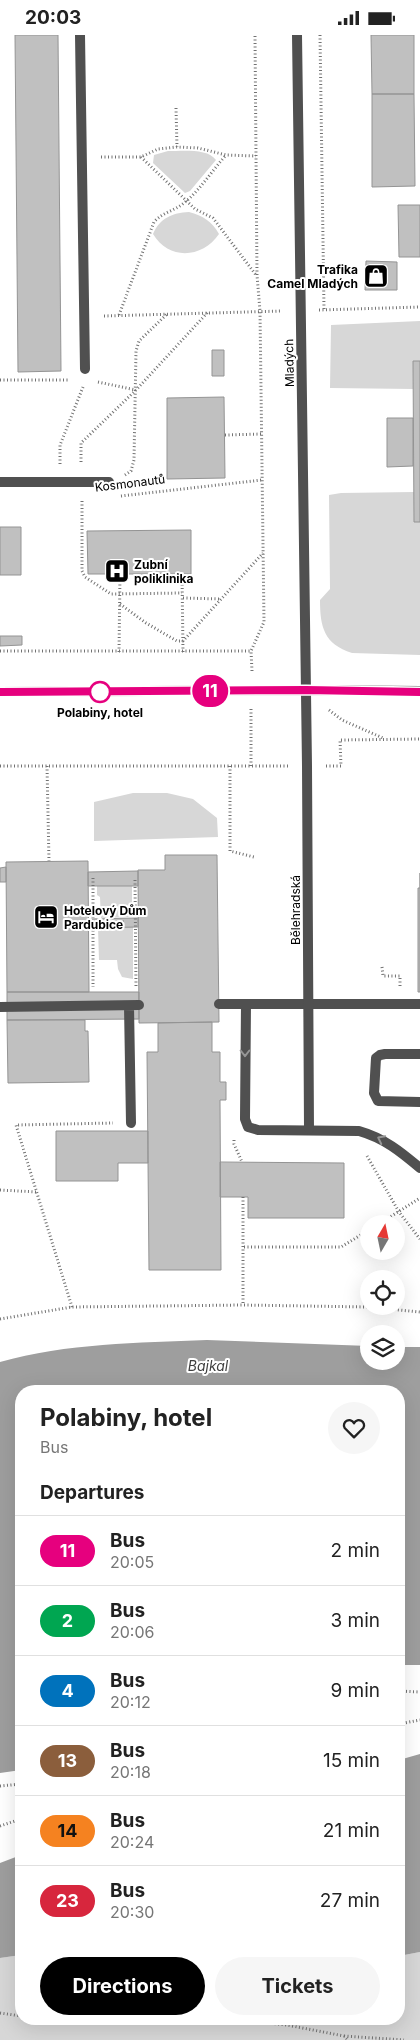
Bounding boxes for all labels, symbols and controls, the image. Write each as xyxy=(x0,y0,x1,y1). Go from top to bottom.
text: 20:03 xyxy=(25,6,81,29)
place label: Trafika Camel Mladých xyxy=(267,262,358,291)
shop icon: Trafika Camel Mladých xyxy=(363,263,389,289)
street label: Mladých xyxy=(281,339,297,387)
street label: Kosmonautů xyxy=(94,471,166,495)
place label: Zubní poliklinika xyxy=(134,557,194,586)
hospital icon: Zubní poliklinika xyxy=(104,558,130,584)
line badge: 11 xyxy=(188,675,232,707)
text: 11 xyxy=(202,680,218,701)
marker: Polabiny, hotel xyxy=(89,681,111,703)
place label: Polabiny, hotel xyxy=(57,705,143,720)
street label: Bělehradská xyxy=(288,875,303,945)
place label: Hotelový Dům Pardubice xyxy=(64,903,147,932)
hotel icon: Hotelový Dům Pardubice xyxy=(33,904,59,930)
one-way arrow xyxy=(240,1049,250,1057)
one-way arrow xyxy=(377,1135,386,1145)
north arrow xyxy=(360,1215,405,1260)
map controls xyxy=(360,1215,405,1370)
button: locate xyxy=(360,1270,405,1315)
button: layers xyxy=(360,1325,405,1370)
water label: Bajkal xyxy=(188,1357,229,1374)
button: heart xyxy=(328,1402,380,1454)
text: Polabiny, hotel xyxy=(40,1403,212,1432)
text: Bus xyxy=(40,1437,68,1457)
text: Departures xyxy=(40,1481,144,1504)
text: Bus xyxy=(110,1529,145,1552)
text: 2 min xyxy=(331,1539,380,1562)
text: 11 xyxy=(60,1540,75,1561)
text: 20:05 xyxy=(110,1552,154,1572)
text: Bus xyxy=(110,1599,145,1622)
text: 3 min xyxy=(330,1609,380,1632)
text: 2 xyxy=(62,1610,73,1631)
text: 20:06 xyxy=(110,1622,154,1642)
text: Bus xyxy=(110,1669,145,1692)
text: 9 min xyxy=(330,1679,380,1702)
text: 4 xyxy=(61,1680,74,1701)
text: 20:12 xyxy=(110,1692,151,1712)
text: Bus xyxy=(110,1739,145,1762)
text: 15 min xyxy=(323,1749,380,1772)
text: 13 xyxy=(58,1750,77,1771)
text: 20:18 xyxy=(110,1762,151,1782)
text: Bus xyxy=(110,1809,145,1832)
text: 21 min xyxy=(323,1819,380,1842)
text: 14 xyxy=(58,1820,77,1841)
text: 20:24 xyxy=(110,1832,154,1852)
text: Bus xyxy=(110,1879,145,1902)
text: 27 min xyxy=(320,1889,380,1912)
text: 23 xyxy=(56,1890,79,1911)
text: 20:30 xyxy=(110,1902,154,1922)
button: Directions xyxy=(40,1957,205,2015)
button: Tickets xyxy=(215,1957,380,2015)

